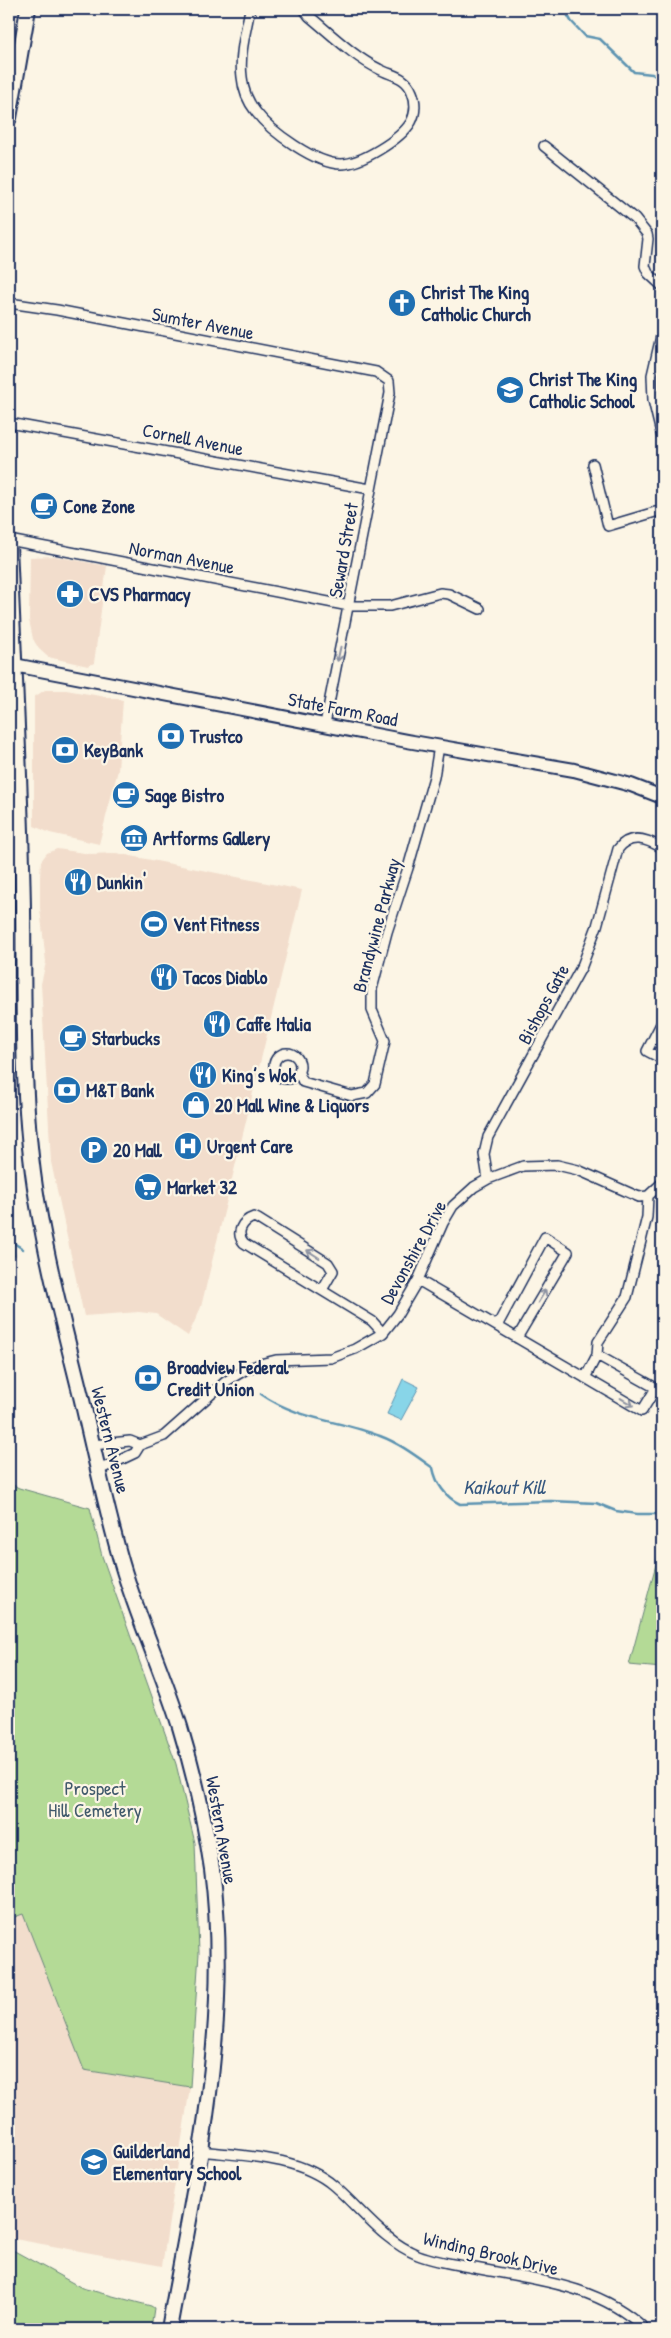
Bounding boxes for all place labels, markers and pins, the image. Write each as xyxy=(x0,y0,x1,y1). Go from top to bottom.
place label: Christ The King Catholic Church xyxy=(421,279,531,327)
church icon: Christ The King Catholic Church xyxy=(387,288,417,318)
place label: Christ The King Catholic School xyxy=(529,366,638,414)
school or university icon: Christ The King Catholic School xyxy=(495,375,525,405)
cafe icon: Cone Zone xyxy=(29,491,59,521)
place label: Cone Zone xyxy=(63,493,135,519)
pharmacy icon: CVS Pharmacy xyxy=(55,579,85,609)
place label: CVS Pharmacy xyxy=(89,581,191,608)
bank icon: Trustco xyxy=(156,721,186,751)
place label: Trustco xyxy=(189,723,243,749)
bank icon: KeyBank xyxy=(50,735,80,765)
place label: KeyBank xyxy=(84,737,143,764)
cafe icon: Sage Bistro xyxy=(111,780,141,810)
place label: Sage Bistro xyxy=(145,782,225,809)
museum icon: Artforms Gallery xyxy=(119,823,149,853)
place label: Artforms Gallery xyxy=(153,825,270,852)
restaurant icon: Dunkin' xyxy=(63,867,93,897)
place label: Dunkin' xyxy=(97,869,146,895)
sports icon: Vent Fitness xyxy=(139,909,169,939)
place label: Vent Fitness xyxy=(173,911,260,937)
restaurant icon: Tacos Diablo xyxy=(149,962,179,992)
place label: Tacos Diablo xyxy=(182,964,268,990)
restaurant icon: Caffe Italia xyxy=(202,1009,232,1039)
place label: Caffe Italia xyxy=(236,1011,312,1037)
cafe icon: Starbucks xyxy=(58,1023,88,1053)
place label: Starbucks xyxy=(92,1025,161,1051)
restaurant icon: King’s Wok xyxy=(188,1060,218,1090)
place label: King’s Wok xyxy=(222,1062,296,1089)
bank icon: M&T Bank xyxy=(52,1075,82,1105)
place label: M&T Bank xyxy=(86,1077,154,1103)
shop icon: 20 Mall Wine & Liquors xyxy=(181,1090,211,1120)
place label: 20 Mall Wine & Liquors xyxy=(215,1092,370,1119)
hospital icon: Urgent Care xyxy=(173,1131,203,1161)
place label: Urgent Care xyxy=(207,1133,293,1160)
parking icon: 20 Mall xyxy=(79,1135,109,1165)
place label: 20 Mall xyxy=(113,1137,163,1163)
supermarket icon: Market 32 xyxy=(133,1172,163,1202)
place label: Market 32 xyxy=(167,1174,237,1200)
place label: Broadview Federal Credit Union xyxy=(167,1354,289,1402)
bank icon: Broadview Federal Credit Union xyxy=(133,1363,163,1393)
place label: Guilderland Elementary School xyxy=(113,2138,242,2187)
school or university icon: Guilderland Elementary School xyxy=(79,2147,109,2177)

